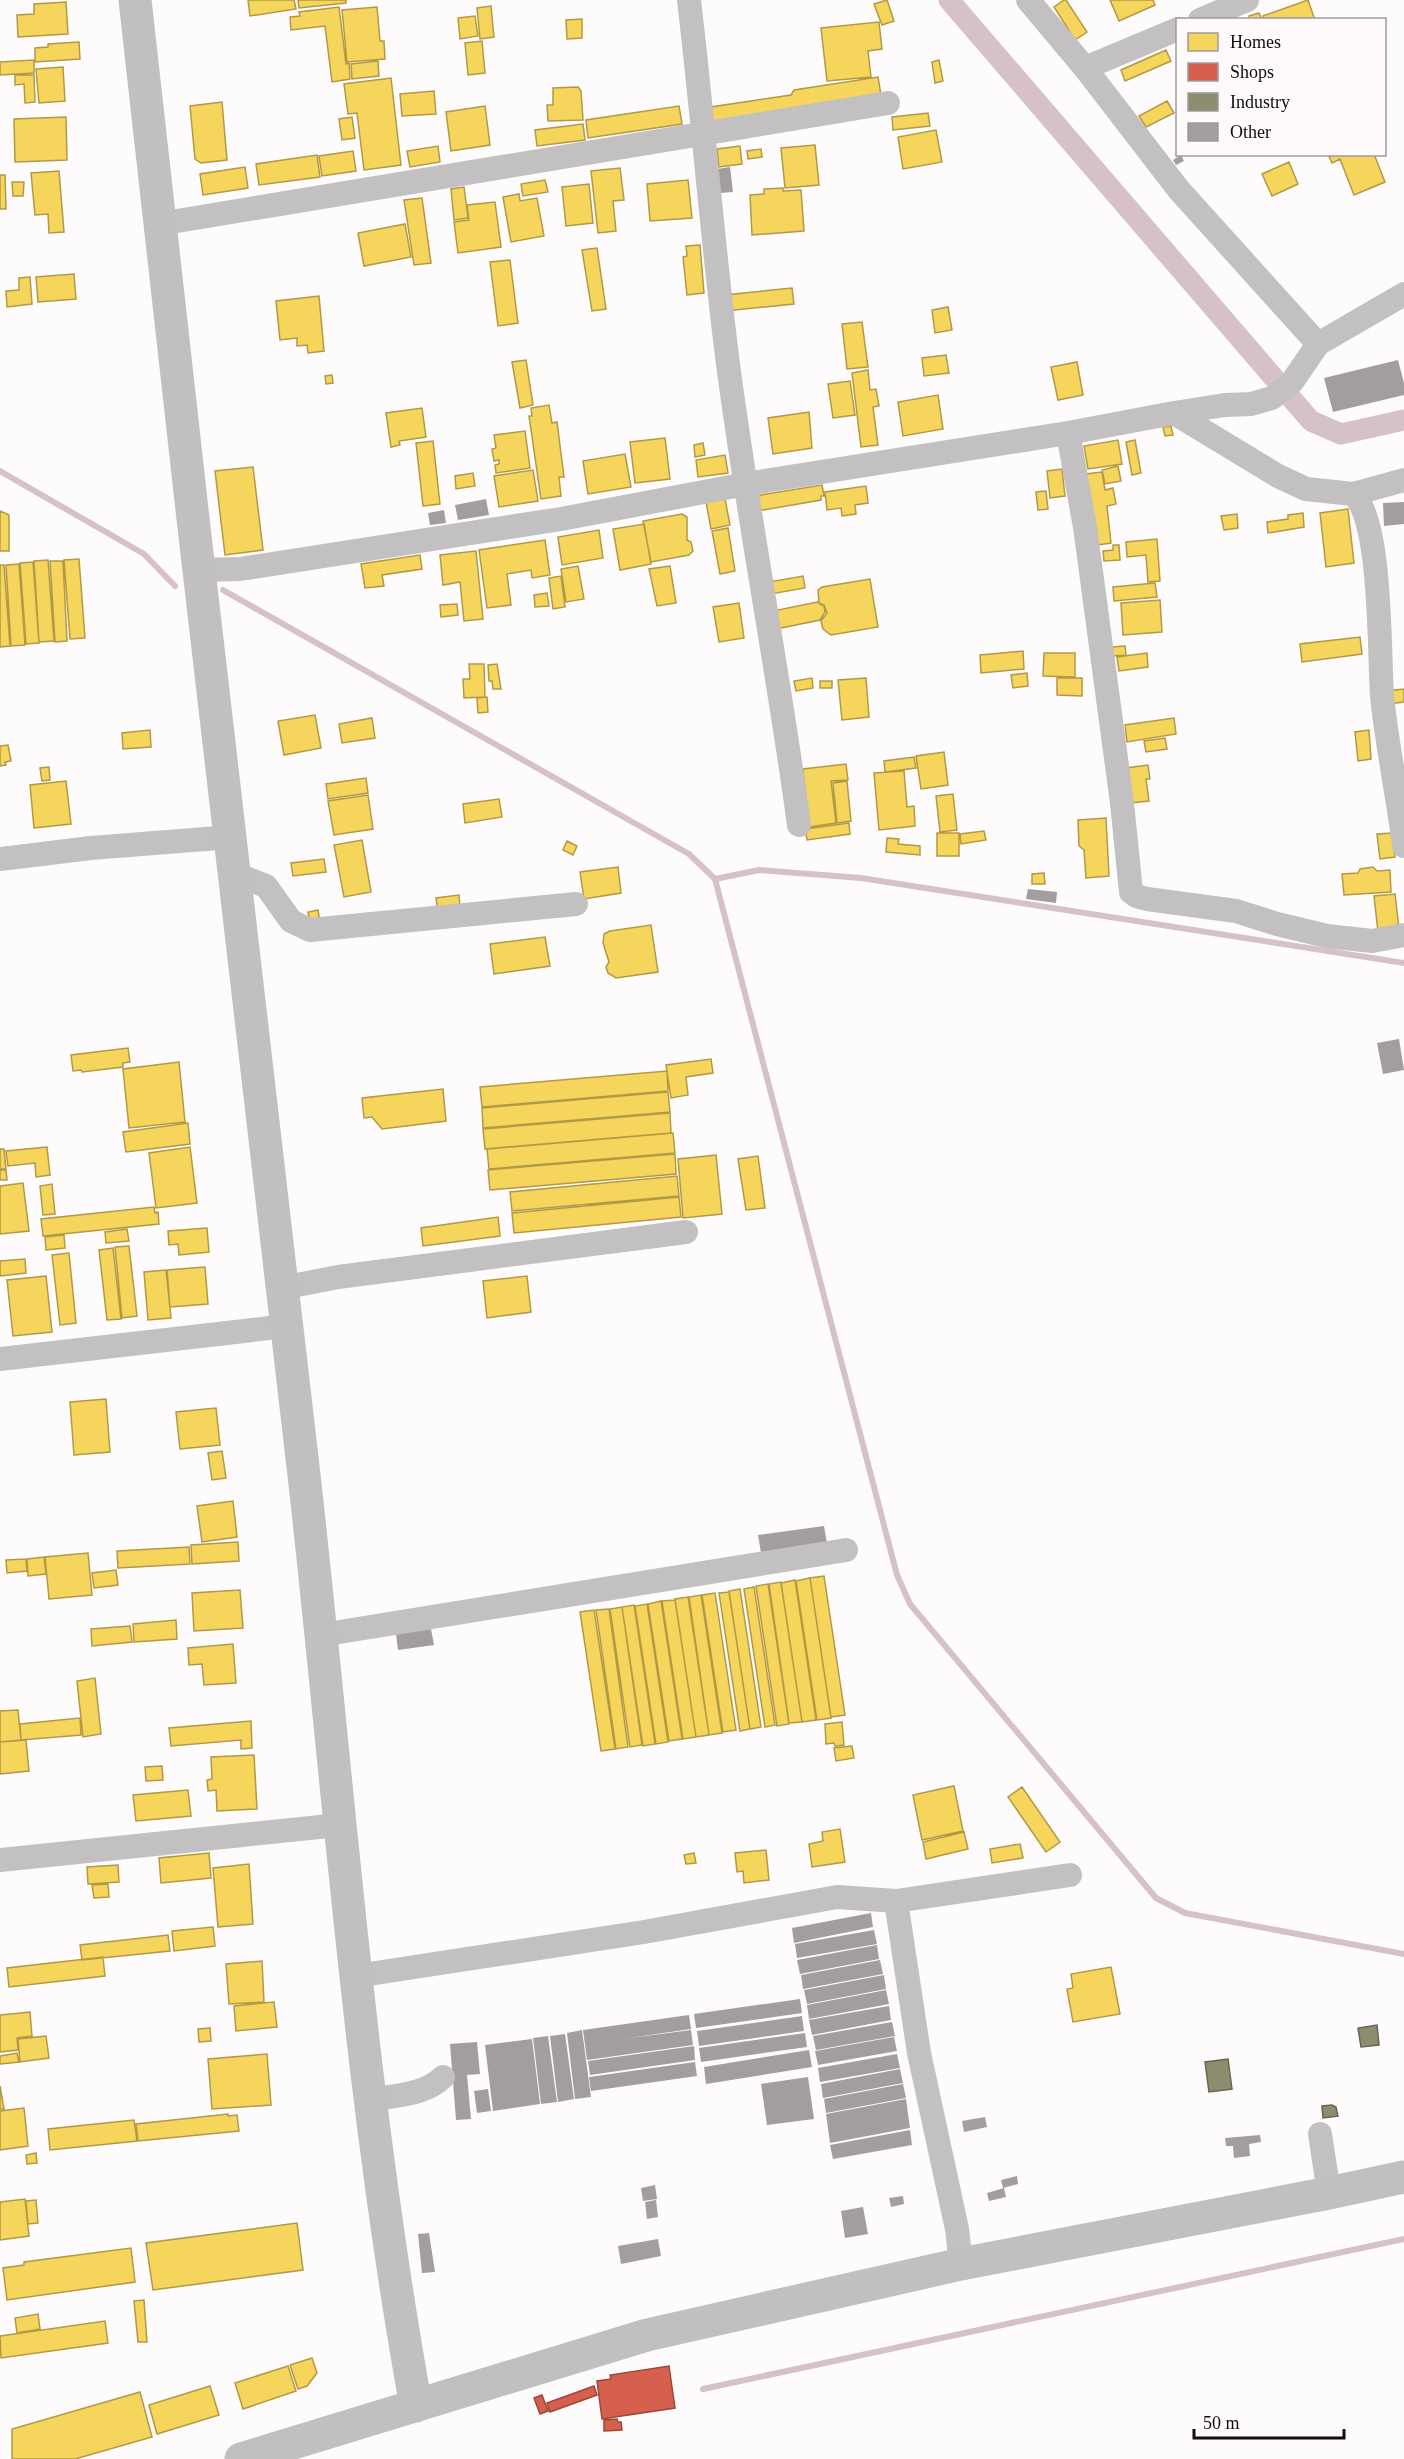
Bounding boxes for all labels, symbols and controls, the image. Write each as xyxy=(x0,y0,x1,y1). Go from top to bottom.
legend xyxy=(1176,18,1386,156)
text: Homes xyxy=(1230,32,1281,52)
text: Shops xyxy=(1230,62,1274,82)
text: Industry xyxy=(1230,92,1290,112)
text: Other xyxy=(1230,122,1271,142)
scale bar xyxy=(1194,2402,1344,2440)
text: 50 m xyxy=(1203,2413,1240,2433)

